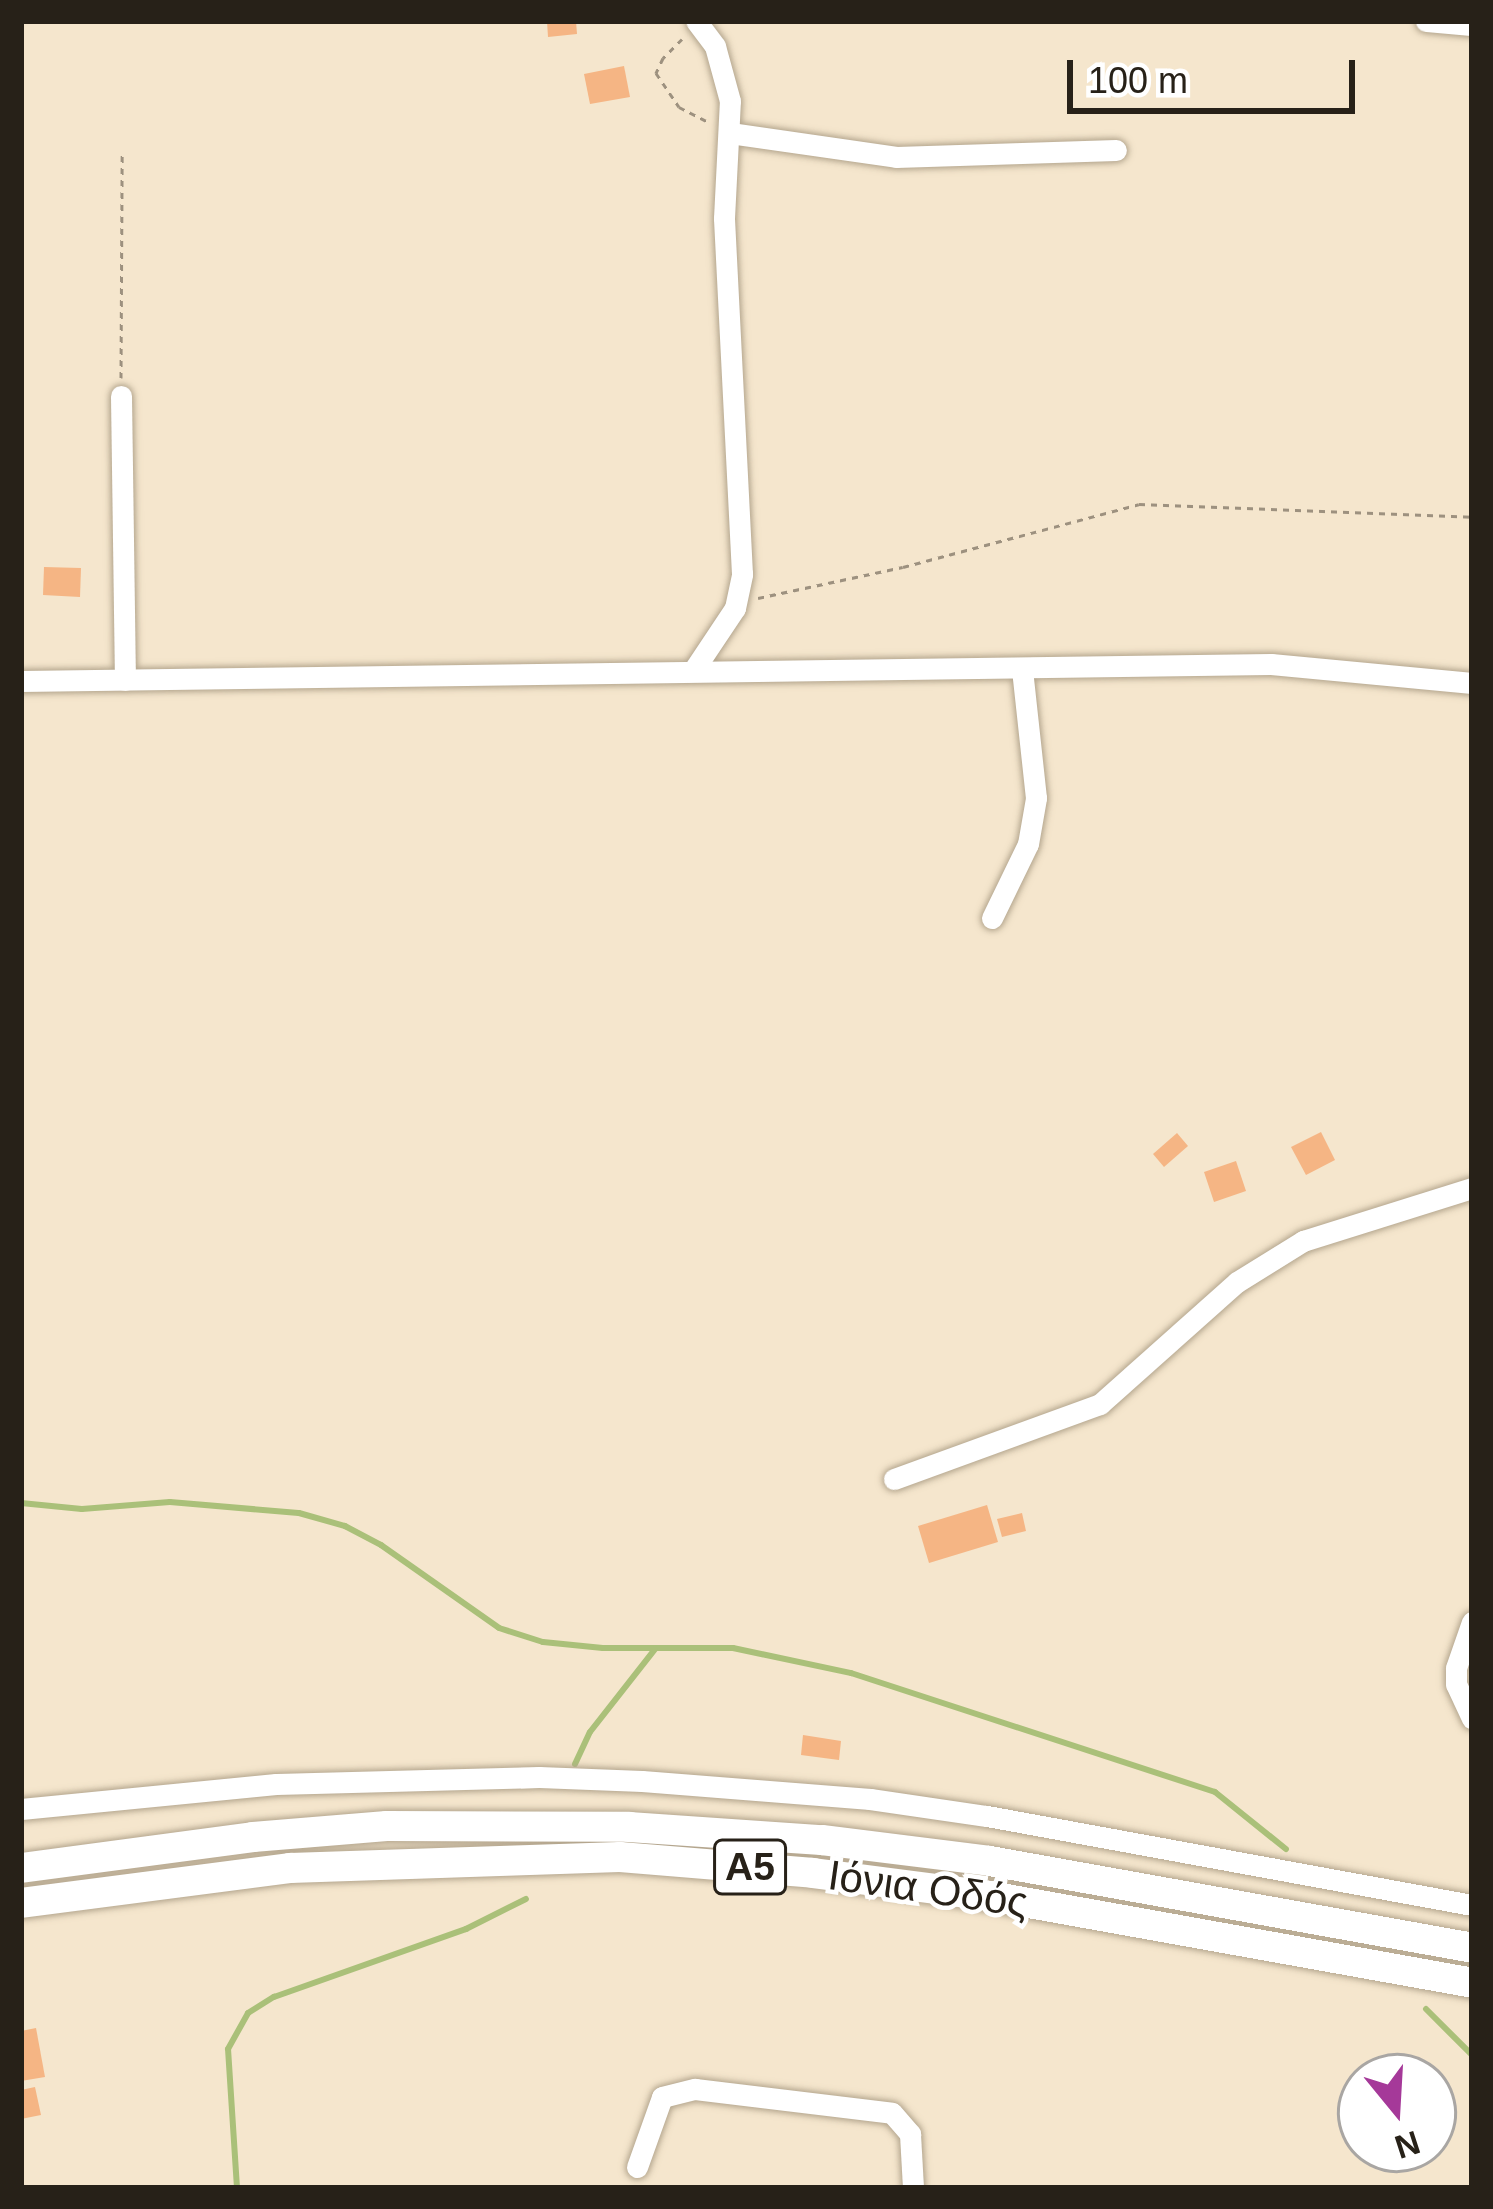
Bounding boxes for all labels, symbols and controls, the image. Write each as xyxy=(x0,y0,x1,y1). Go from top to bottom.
scale bar xyxy=(1073,36,1361,110)
text: 100 m xyxy=(1088,60,1188,101)
road number: Α5 xyxy=(711,1834,789,1900)
street label: Ιόνια Οδός xyxy=(825,1850,1031,1928)
north arrow xyxy=(1337,2053,1457,2173)
text: N xyxy=(1390,2124,1424,2166)

